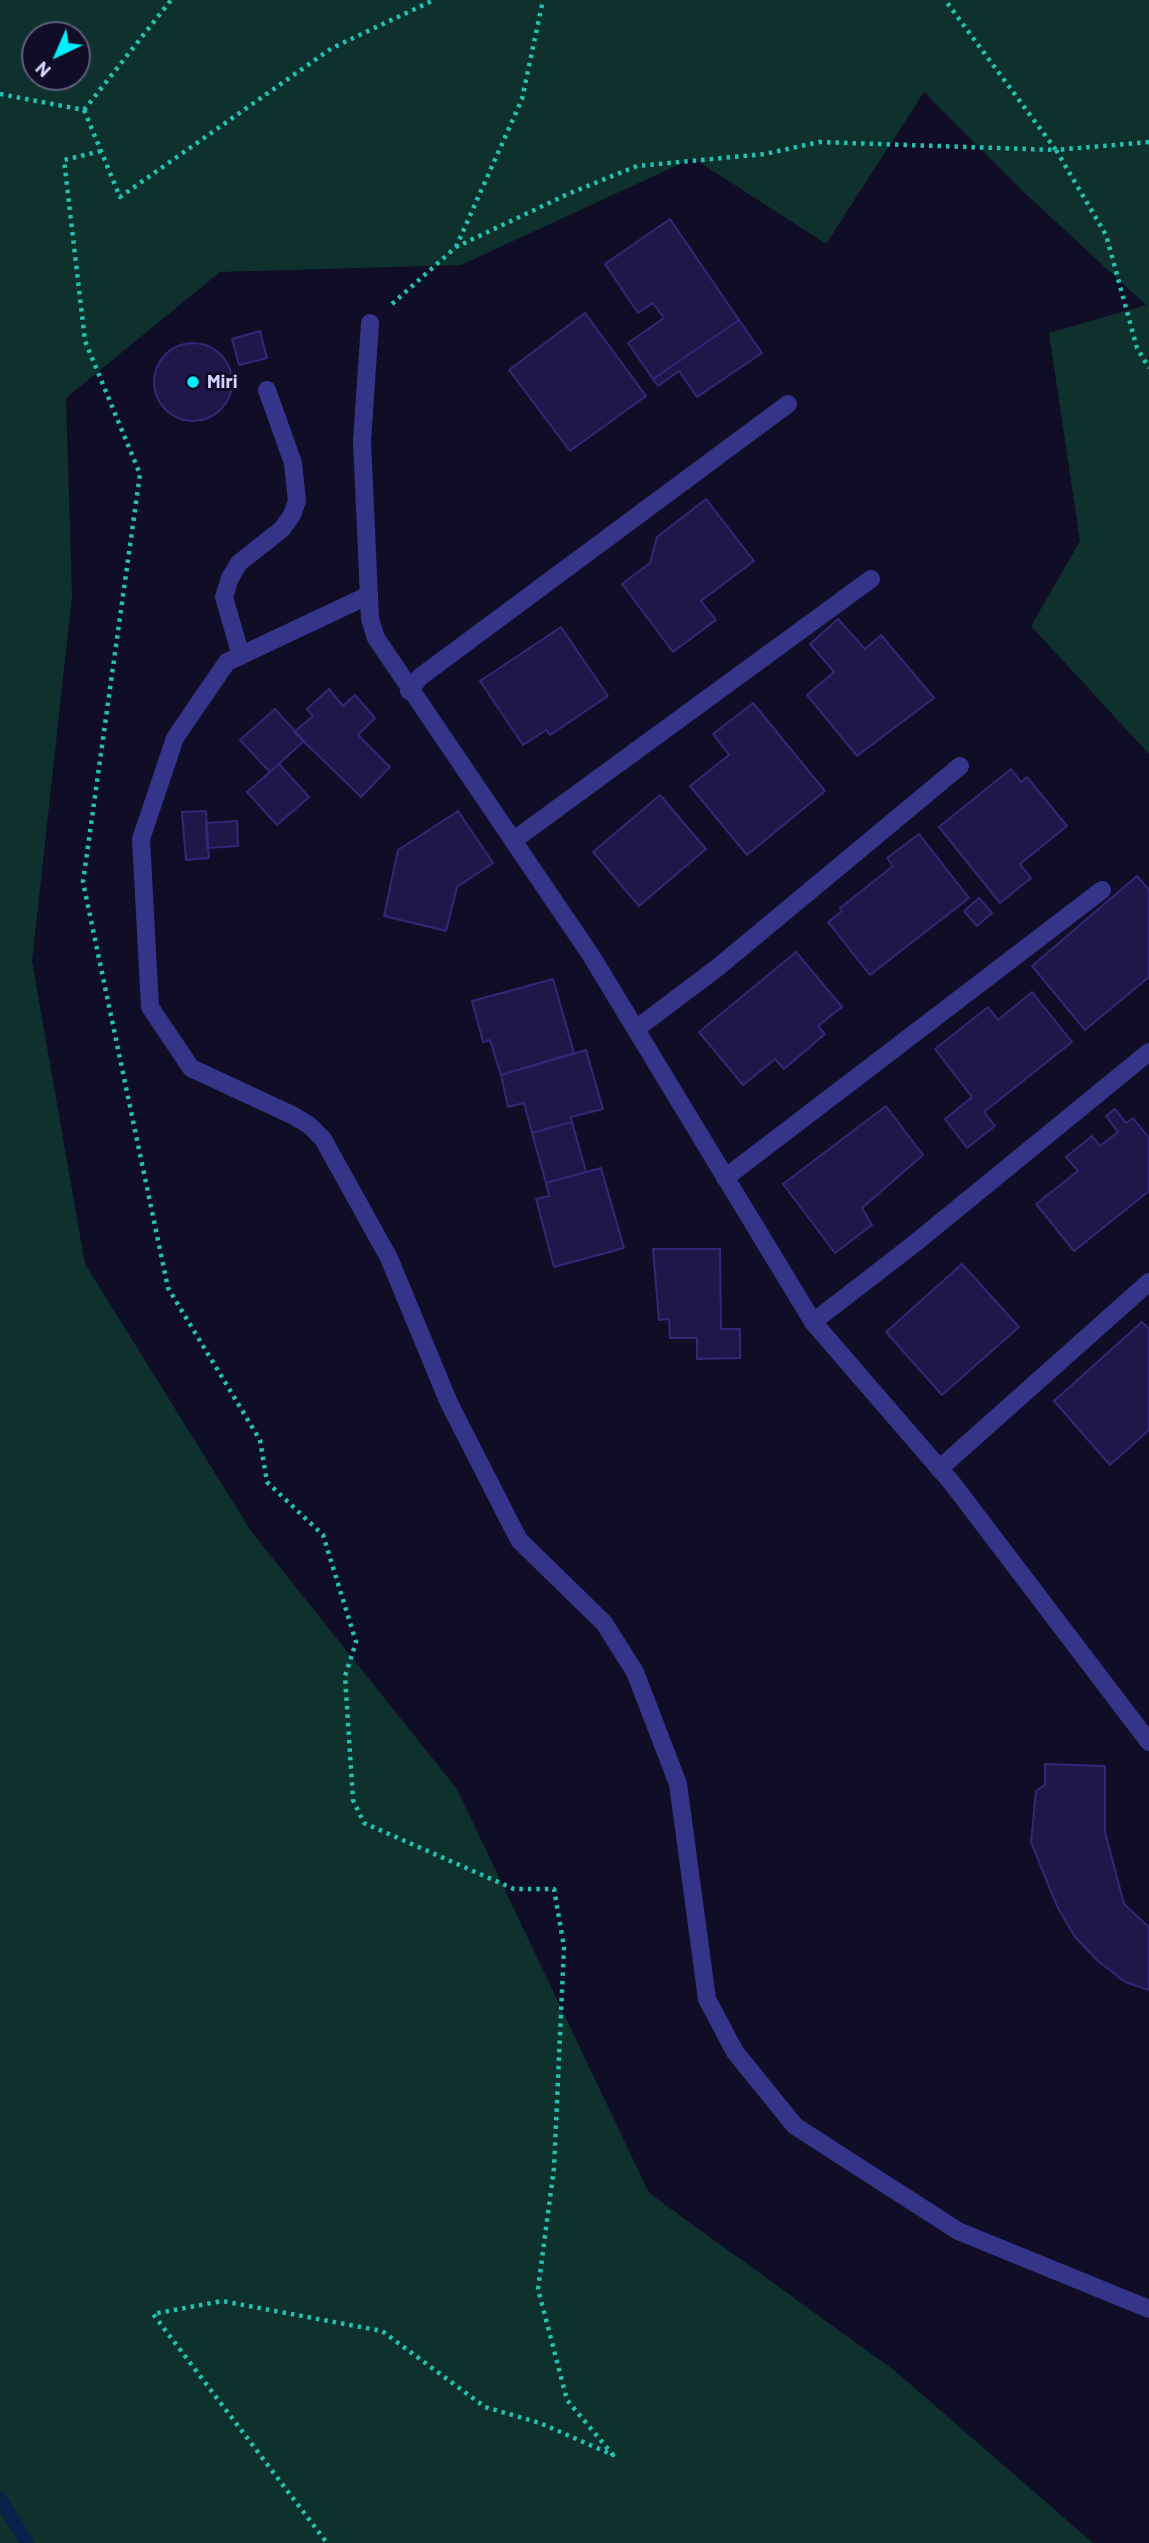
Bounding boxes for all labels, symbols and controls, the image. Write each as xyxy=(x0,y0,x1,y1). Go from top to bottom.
north arrow xyxy=(21,21,91,91)
text: N xyxy=(30,57,55,83)
place label: Miri xyxy=(207,371,238,393)
marker: Miri xyxy=(185,374,201,390)

